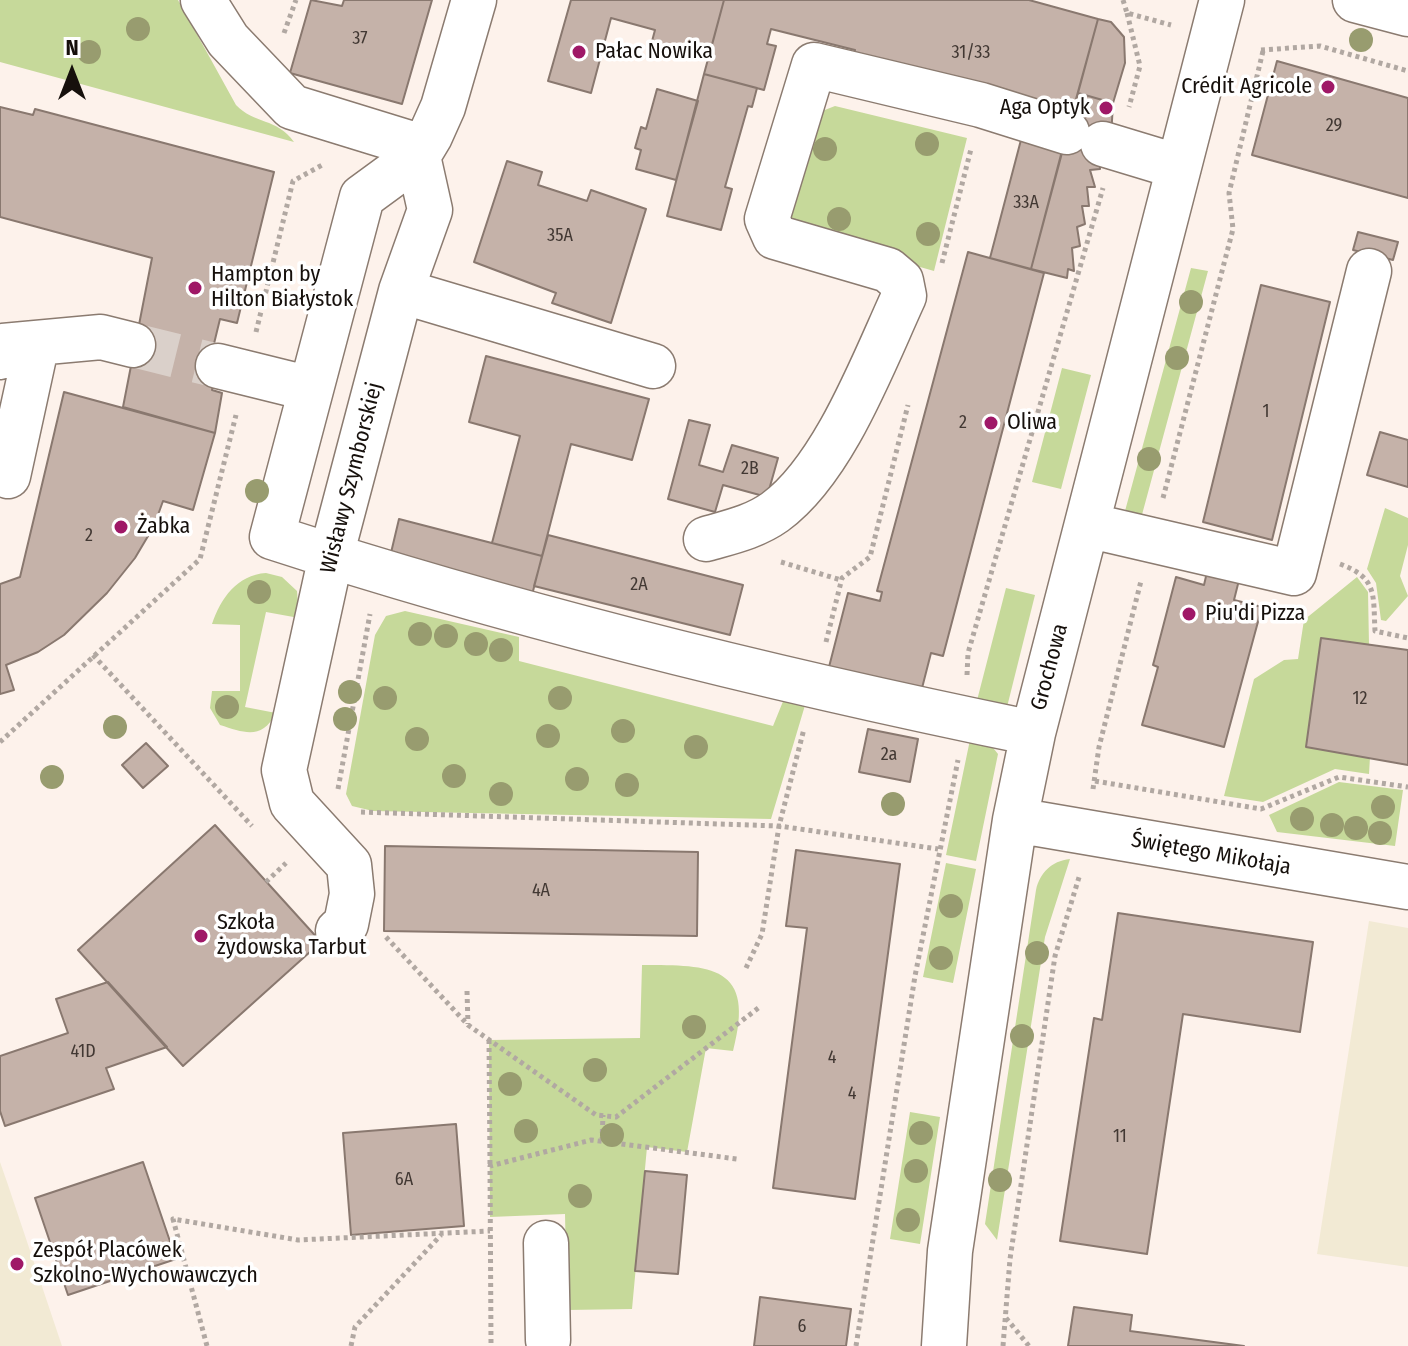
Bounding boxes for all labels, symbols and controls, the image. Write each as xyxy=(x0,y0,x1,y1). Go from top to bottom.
house number: 37 xyxy=(352,28,368,50)
north arrow xyxy=(32,32,112,112)
text: N xyxy=(65,34,79,61)
place label: Pałac Nowika xyxy=(595,39,713,65)
house number: 31/33 xyxy=(952,42,990,64)
marker: Pałac Nowika xyxy=(570,43,588,61)
place label: Crédit Agricole xyxy=(1181,74,1312,100)
marker: Crédit Agricole xyxy=(1319,78,1337,96)
place label: Aga Optyk xyxy=(1000,95,1090,121)
marker: Aga Optyk xyxy=(1097,99,1115,117)
house number: 29 xyxy=(1326,115,1342,137)
house number: 33A xyxy=(1013,192,1039,214)
house number: 35A xyxy=(547,225,573,247)
place label: Hampton by Hilton Białystok xyxy=(211,262,353,314)
marker: Hampton by Hilton Białystok xyxy=(186,279,204,297)
street label: Wisławy Szymborskiej xyxy=(316,380,388,576)
house number: 1 xyxy=(1262,401,1270,423)
place label: Oliwa xyxy=(1007,410,1057,436)
house number: 2 xyxy=(959,412,967,434)
marker: Oliwa xyxy=(982,414,1000,432)
house number: 2B xyxy=(741,458,759,480)
place label: Żabka xyxy=(137,514,190,540)
marker: Żabka xyxy=(112,518,130,536)
house number: 2 xyxy=(85,525,93,547)
house number: 2A xyxy=(630,574,648,596)
place label: Piu'di Pizza xyxy=(1205,601,1305,627)
marker: Piu'di Pizza xyxy=(1180,605,1198,623)
street label: Grochowa xyxy=(1026,621,1074,713)
house number: 12 xyxy=(1353,688,1367,710)
house number: 2a xyxy=(881,744,897,766)
street label: Świętego Mikołaja xyxy=(1129,827,1293,881)
house number: 4A xyxy=(532,880,550,902)
place label: Szkoła żydowska Tarbut xyxy=(217,910,366,962)
marker: Szkoła żydowska Tarbut xyxy=(192,927,210,945)
house number: 41D xyxy=(70,1041,96,1063)
house number: 4 xyxy=(828,1047,836,1069)
house number: 4 xyxy=(848,1083,856,1105)
house number: 11 xyxy=(1113,1126,1127,1148)
house number: 6A xyxy=(395,1169,413,1191)
place label: Zespół Placówek Szkolno-Wychowawczych xyxy=(33,1238,258,1290)
marker: Zespół Placówek Szkolno-Wychowawczych xyxy=(8,1255,26,1273)
house number: 6 xyxy=(798,1316,806,1338)

